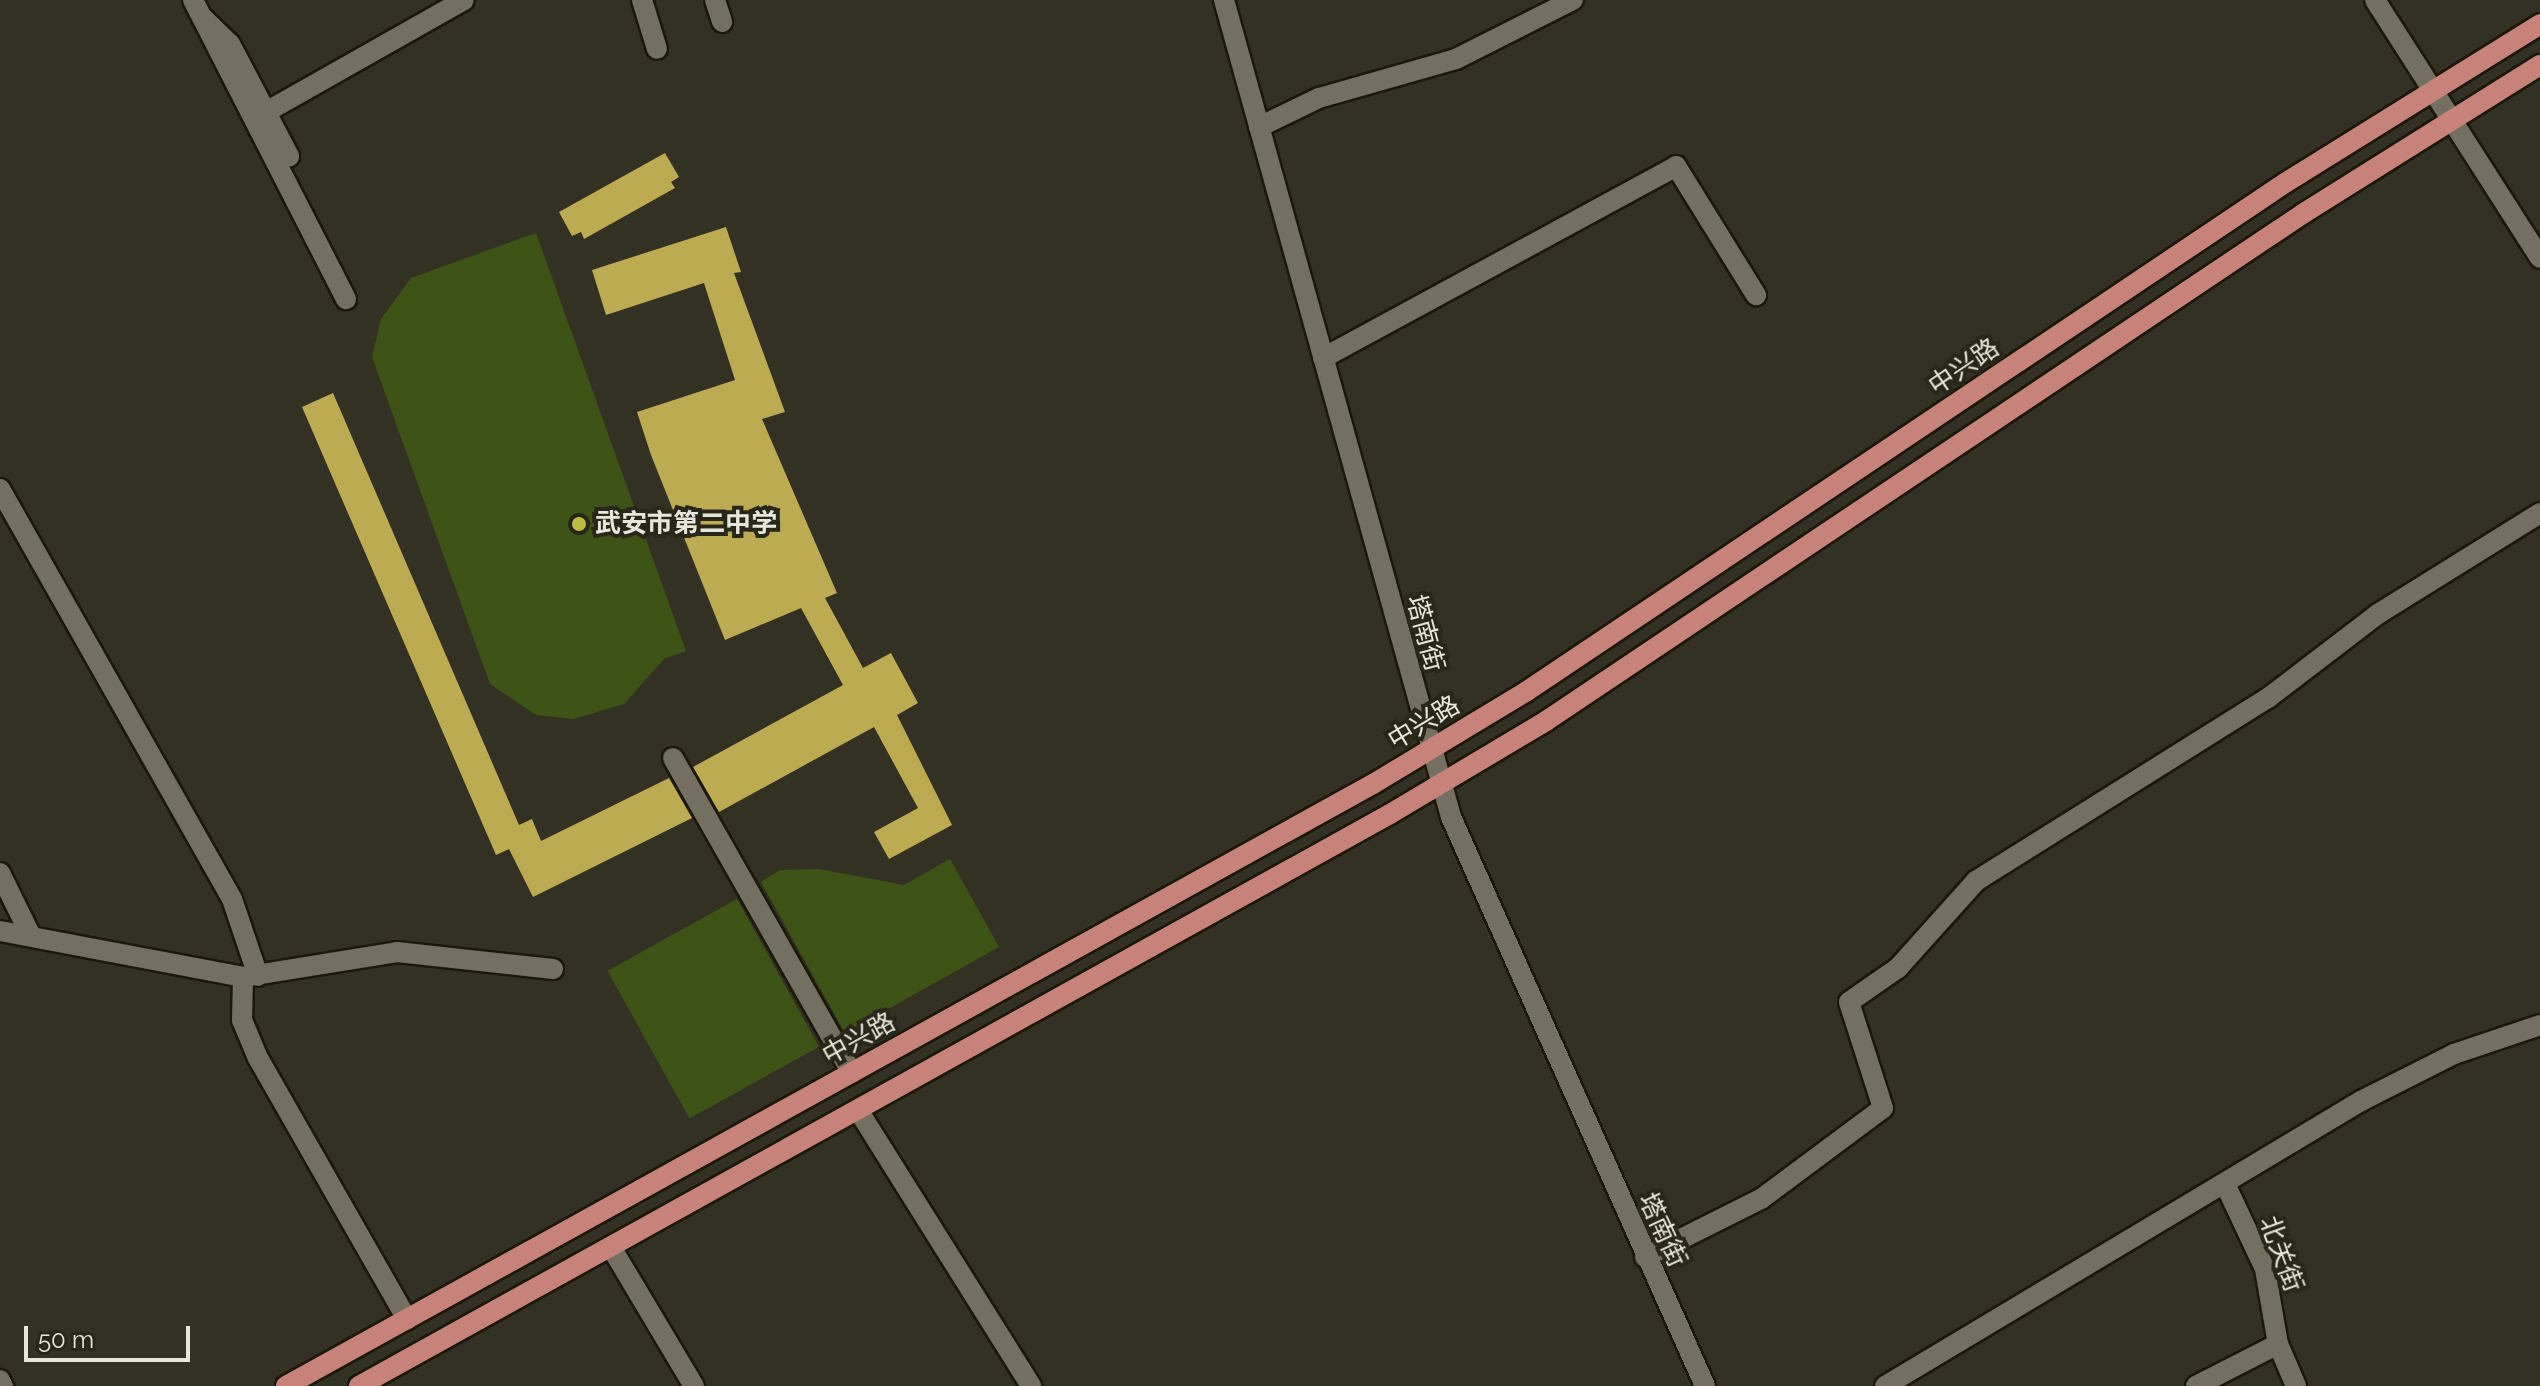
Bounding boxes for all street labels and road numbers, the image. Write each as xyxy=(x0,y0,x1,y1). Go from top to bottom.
street label: 中兴路 xyxy=(1923,332,2005,402)
street label: 塔南街 xyxy=(1400,591,1450,675)
street label: 中兴路 xyxy=(1383,690,1465,756)
street label: 中兴路 xyxy=(817,1006,901,1072)
street label: 塔南街 xyxy=(1631,1188,1693,1272)
street label: 北关街 xyxy=(2253,1212,2309,1296)

